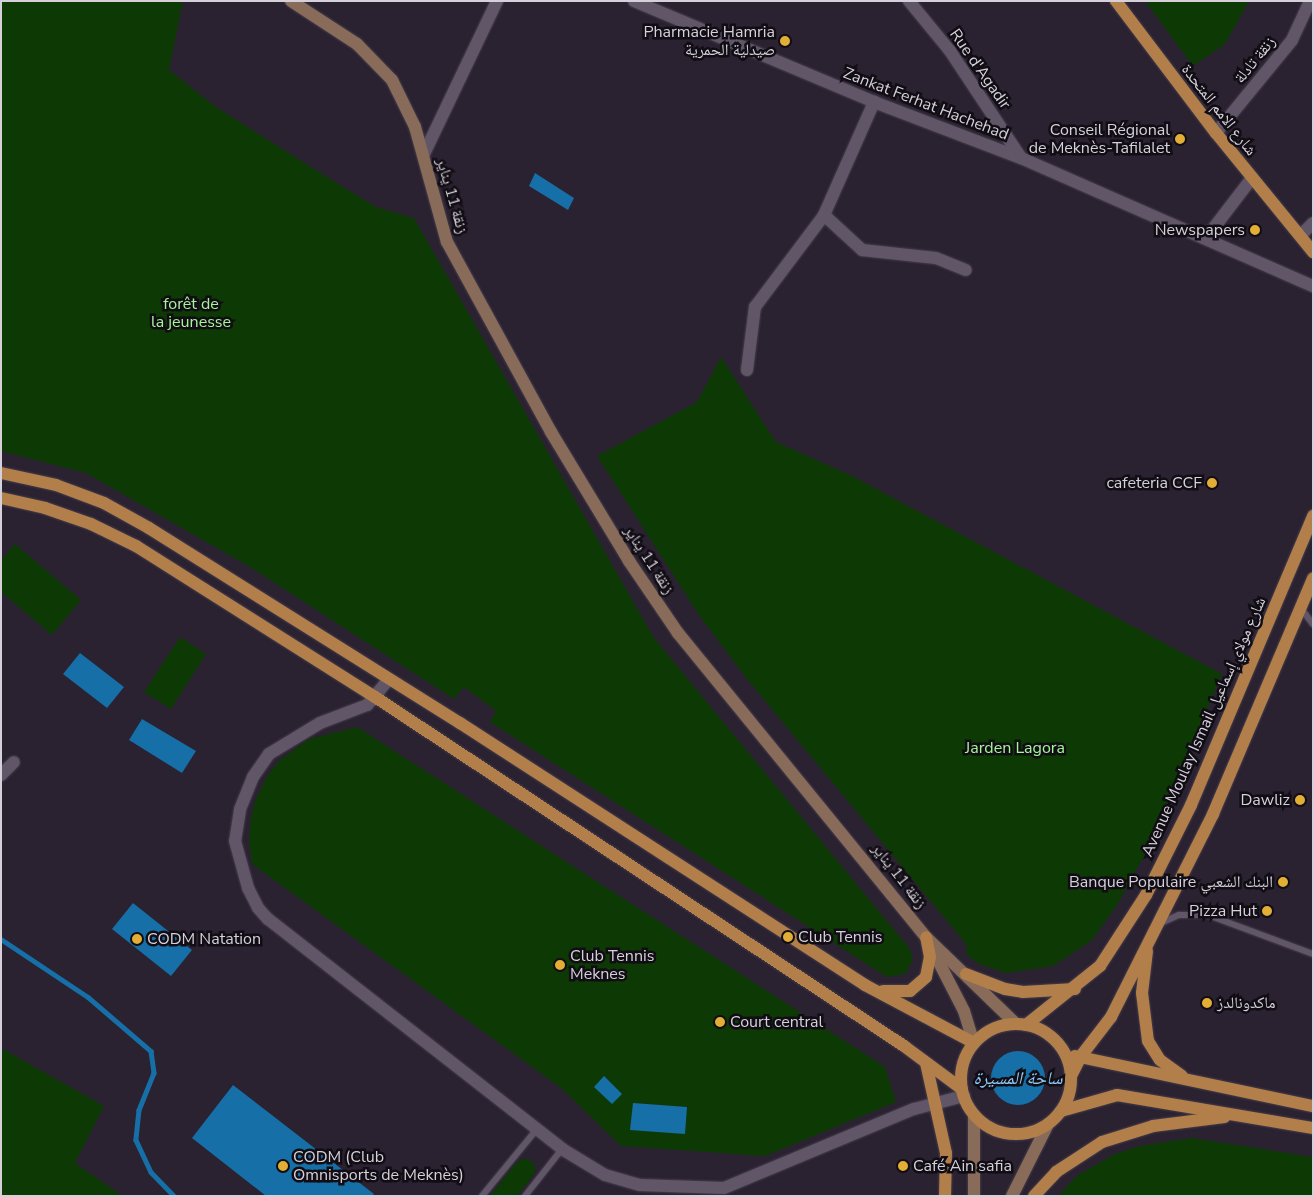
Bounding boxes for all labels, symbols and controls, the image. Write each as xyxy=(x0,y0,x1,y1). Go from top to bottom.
place label: Pharmacie Hamria صيدلية الحمرية xyxy=(643,22,775,60)
street label: Rue d'Agadir xyxy=(945,25,1015,113)
street label: زنقة تادلة xyxy=(1230,33,1280,87)
marker: Pharmacie Hamria صيدلية الحمرية xyxy=(779,35,791,47)
street label: شارع الامم المتحدة xyxy=(1177,60,1261,160)
street label: Zankat Ferhat Hachehad xyxy=(841,64,1011,144)
place label: Conseil Régional de Meknès-Tafilalet xyxy=(1029,120,1170,158)
marker: Conseil Régional de Meknès-Tafilalet xyxy=(1174,133,1186,145)
street label: زنقة 11 يناير xyxy=(432,156,472,236)
place label: Newspapers xyxy=(1155,220,1245,240)
marker: Newspapers xyxy=(1249,224,1261,236)
park label: forêt de la jeunesse xyxy=(151,294,231,332)
place label: cafeteria CCF xyxy=(1107,473,1202,493)
marker: cafeteria CCF xyxy=(1206,477,1218,489)
street label: زنقة 11 يناير xyxy=(620,522,678,598)
street label: Avenue Moulay Ismail شارع مولاي إسماعيل xyxy=(1138,594,1270,860)
park label: Jarden Lagora xyxy=(965,738,1065,758)
place label: Dawliz xyxy=(1240,790,1290,810)
marker: Dawliz xyxy=(1294,794,1306,806)
street label: زنقة 11 يناير xyxy=(868,840,930,912)
place label: Banque Populaire البنك الشعبي xyxy=(1069,872,1273,892)
marker: Banque Populaire البنك الشعبي xyxy=(1277,876,1289,888)
place label: Pizza Hut xyxy=(1189,901,1257,921)
marker: Pizza Hut xyxy=(1261,905,1273,917)
place label: Club Tennis xyxy=(798,927,882,947)
place label: CODM Natation xyxy=(147,929,261,949)
marker: Club Tennis xyxy=(782,931,794,943)
marker: CODM Natation xyxy=(131,933,143,945)
place label: Club Tennis Meknes xyxy=(570,946,654,984)
marker: Club Tennis Meknes xyxy=(554,959,566,971)
place label: ماكدونالدز xyxy=(1217,993,1276,1013)
marker: ماكدونالدز xyxy=(1201,997,1213,1009)
place label: Court central xyxy=(730,1012,823,1032)
marker: Court central xyxy=(714,1016,726,1028)
water label: ساحة المسيرة xyxy=(973,1067,1063,1089)
place label: CODM (Club Omnisports de Meknès) xyxy=(293,1147,464,1185)
place label: Café Ain safia xyxy=(913,1156,1012,1176)
marker: CODM (Club Omnisports de Meknès) xyxy=(277,1160,289,1172)
marker: Café Ain safia xyxy=(897,1160,909,1172)

